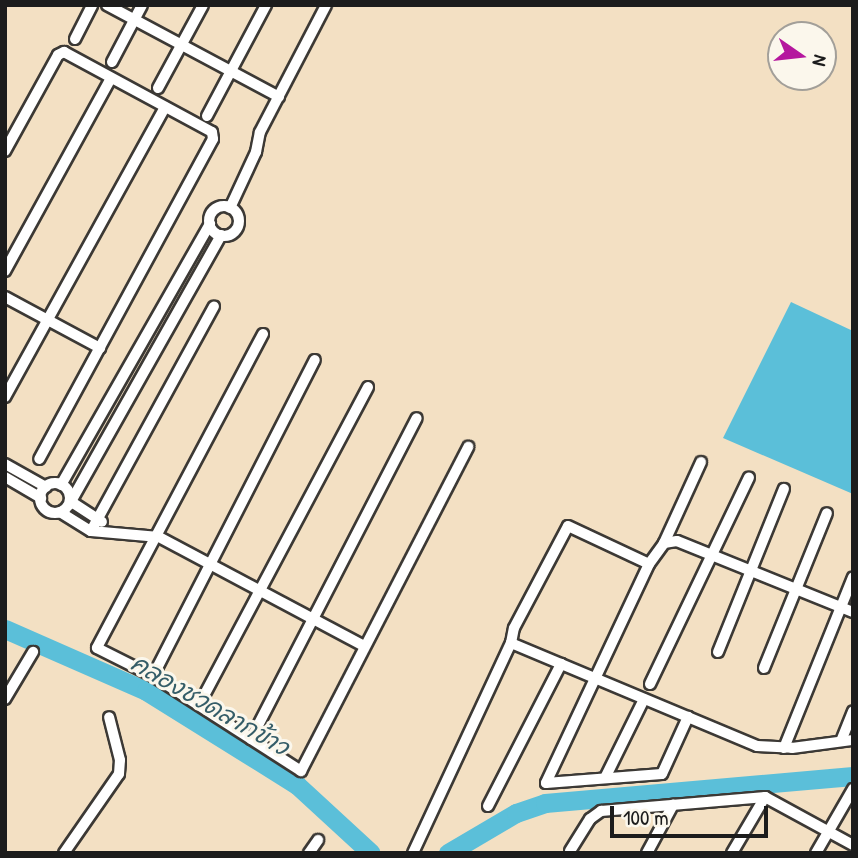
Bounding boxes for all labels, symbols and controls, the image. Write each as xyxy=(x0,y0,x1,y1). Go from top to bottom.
north arrow xyxy=(767,21,837,91)
text: N xyxy=(807,53,834,69)
water label: คลองชวดลากข้าว xyxy=(126,648,294,762)
scale bar xyxy=(613,792,770,836)
text: 100 m xyxy=(623,803,669,832)

